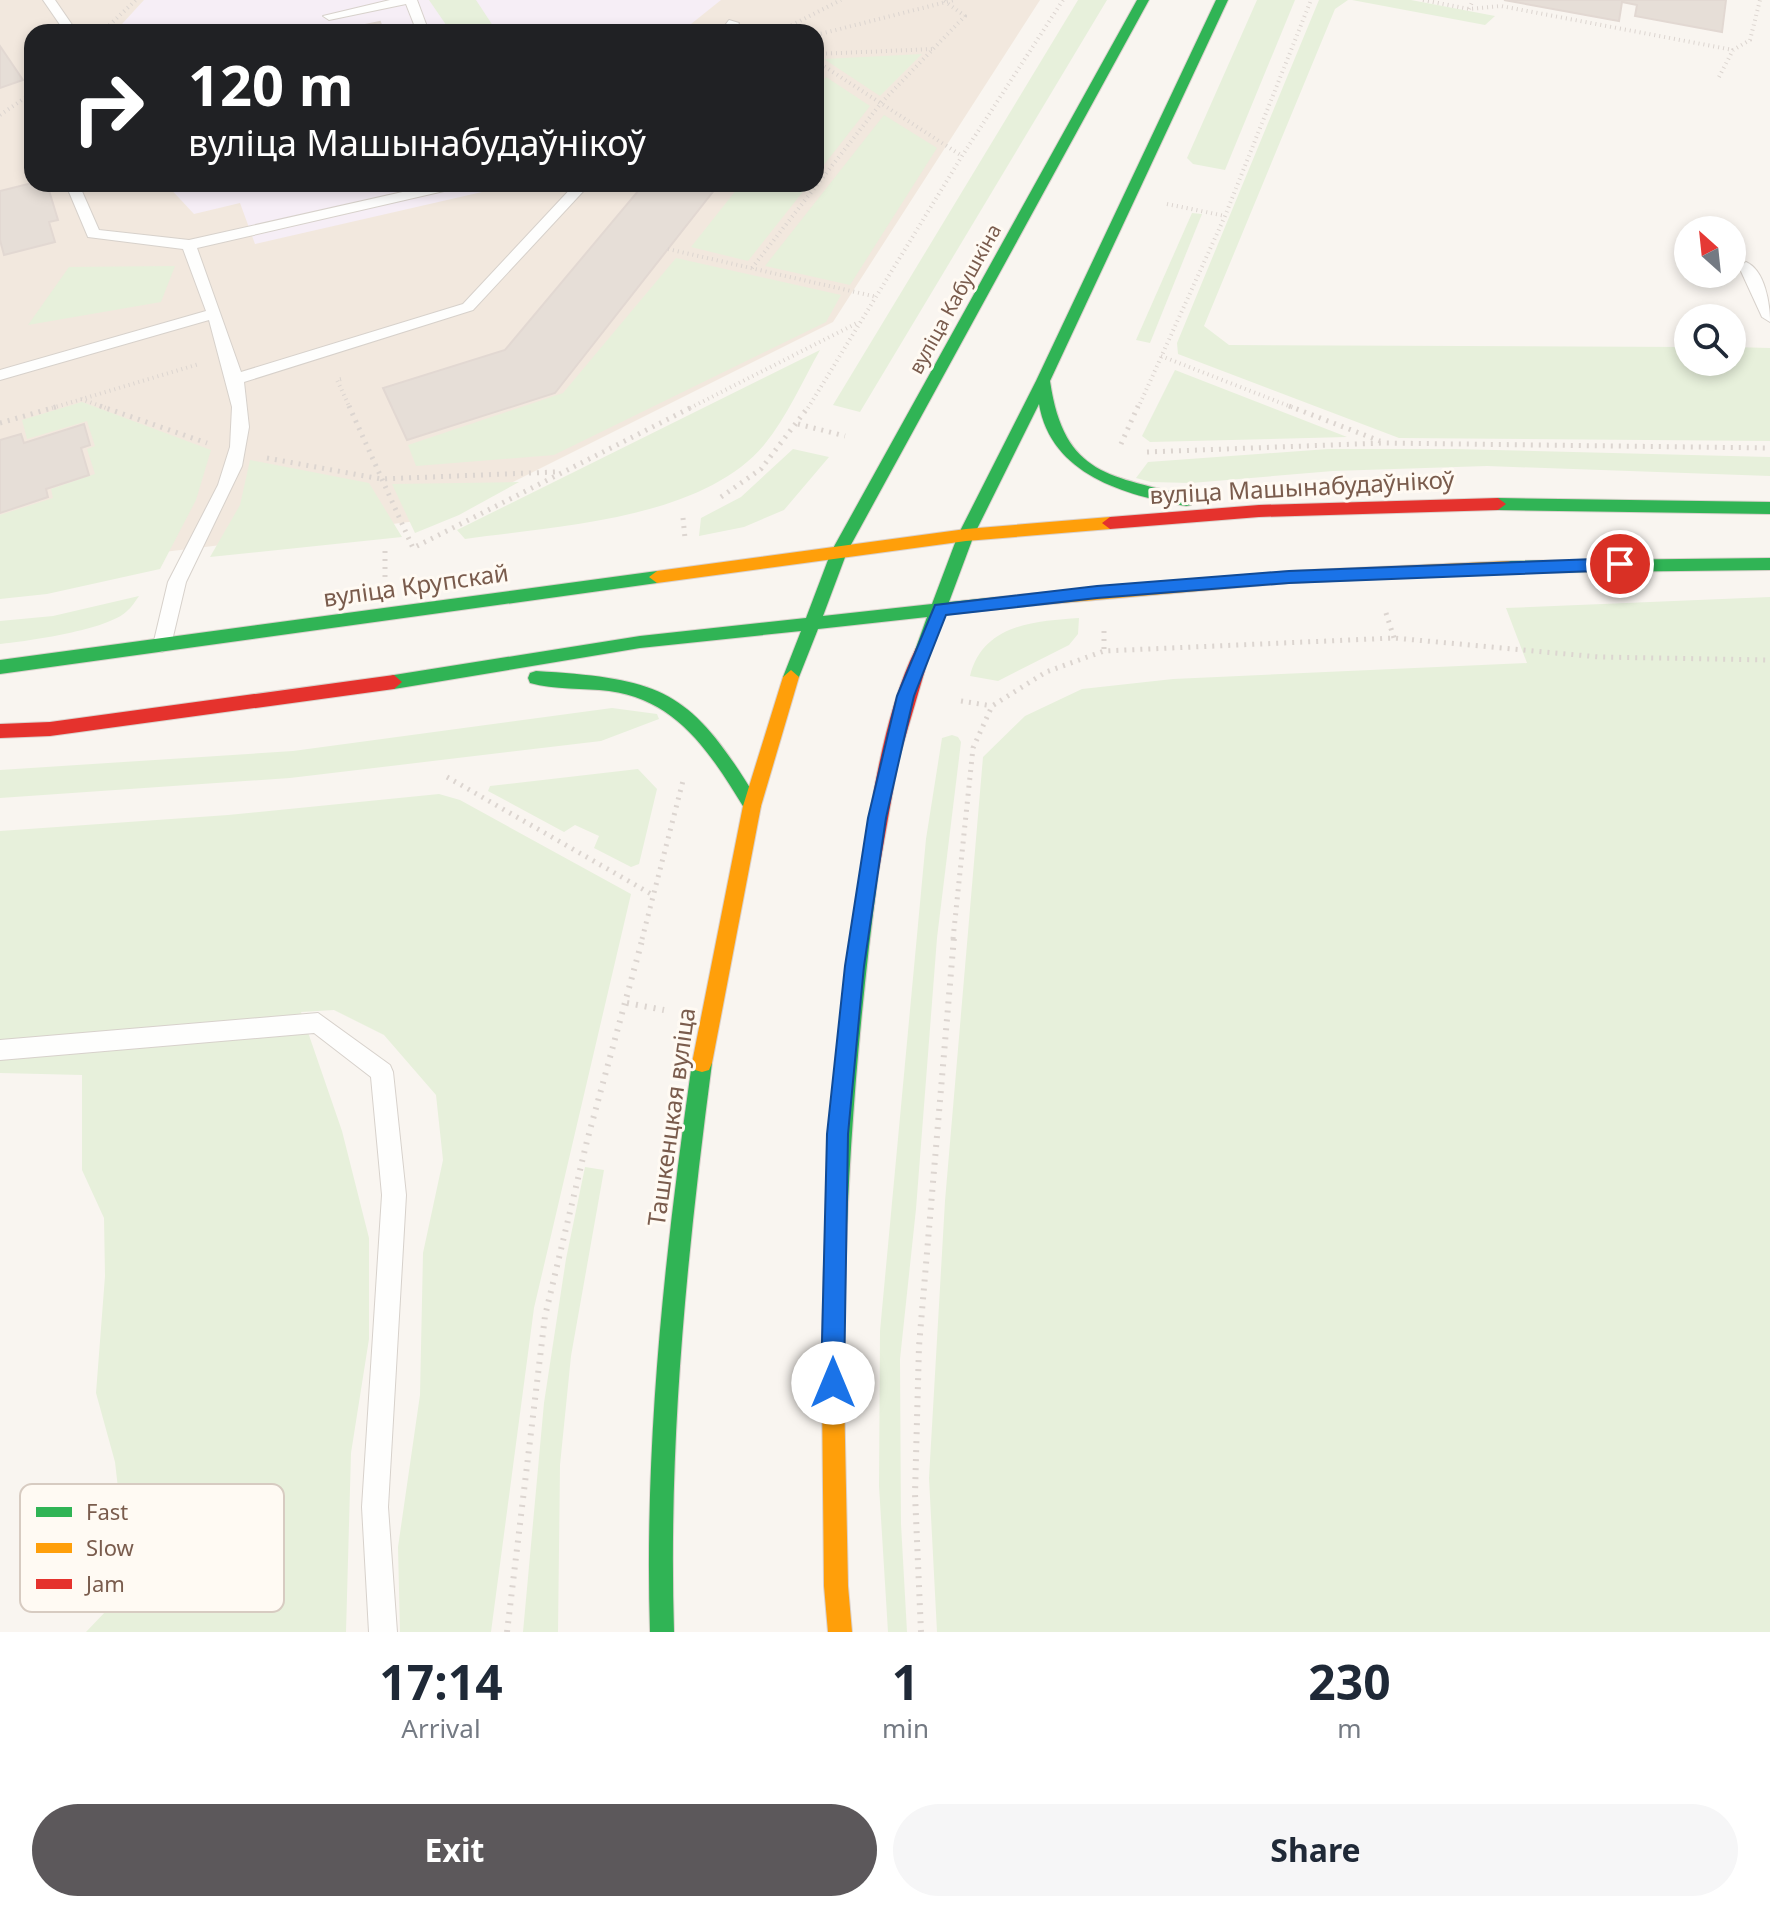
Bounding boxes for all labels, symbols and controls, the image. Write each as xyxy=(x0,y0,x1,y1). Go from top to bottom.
text: 120 m xyxy=(188,46,353,122)
icon: right xyxy=(56,56,160,160)
text: вуліца Машынабудаўнікоў xyxy=(188,118,646,167)
north arrow xyxy=(1674,216,1746,288)
map controls xyxy=(1674,216,1746,376)
street label: вуліца Кабушкіна xyxy=(902,219,1007,379)
button: search xyxy=(1674,304,1746,376)
street label: вуліца Машынабудаўнікоў xyxy=(1149,462,1456,511)
pin xyxy=(1586,530,1654,598)
icon: arrive xyxy=(1598,542,1642,586)
street label: вуліца Крупскай xyxy=(321,555,511,614)
street label: Ташкенцкая вуліца xyxy=(639,1005,702,1228)
position arrow xyxy=(791,1341,875,1425)
legend xyxy=(20,1484,284,1612)
text: Fast xyxy=(86,1496,128,1526)
text: Slow xyxy=(86,1532,135,1562)
text: Jam xyxy=(84,1568,125,1598)
text: 17:14 xyxy=(379,1649,503,1714)
text: 1 xyxy=(892,1649,919,1714)
text: 230 xyxy=(1308,1649,1391,1714)
text: Arrival xyxy=(401,1710,481,1746)
text: min xyxy=(882,1710,929,1746)
text: m xyxy=(1337,1710,1362,1746)
button: Exit xyxy=(32,1804,877,1896)
button: Share xyxy=(893,1804,1738,1896)

